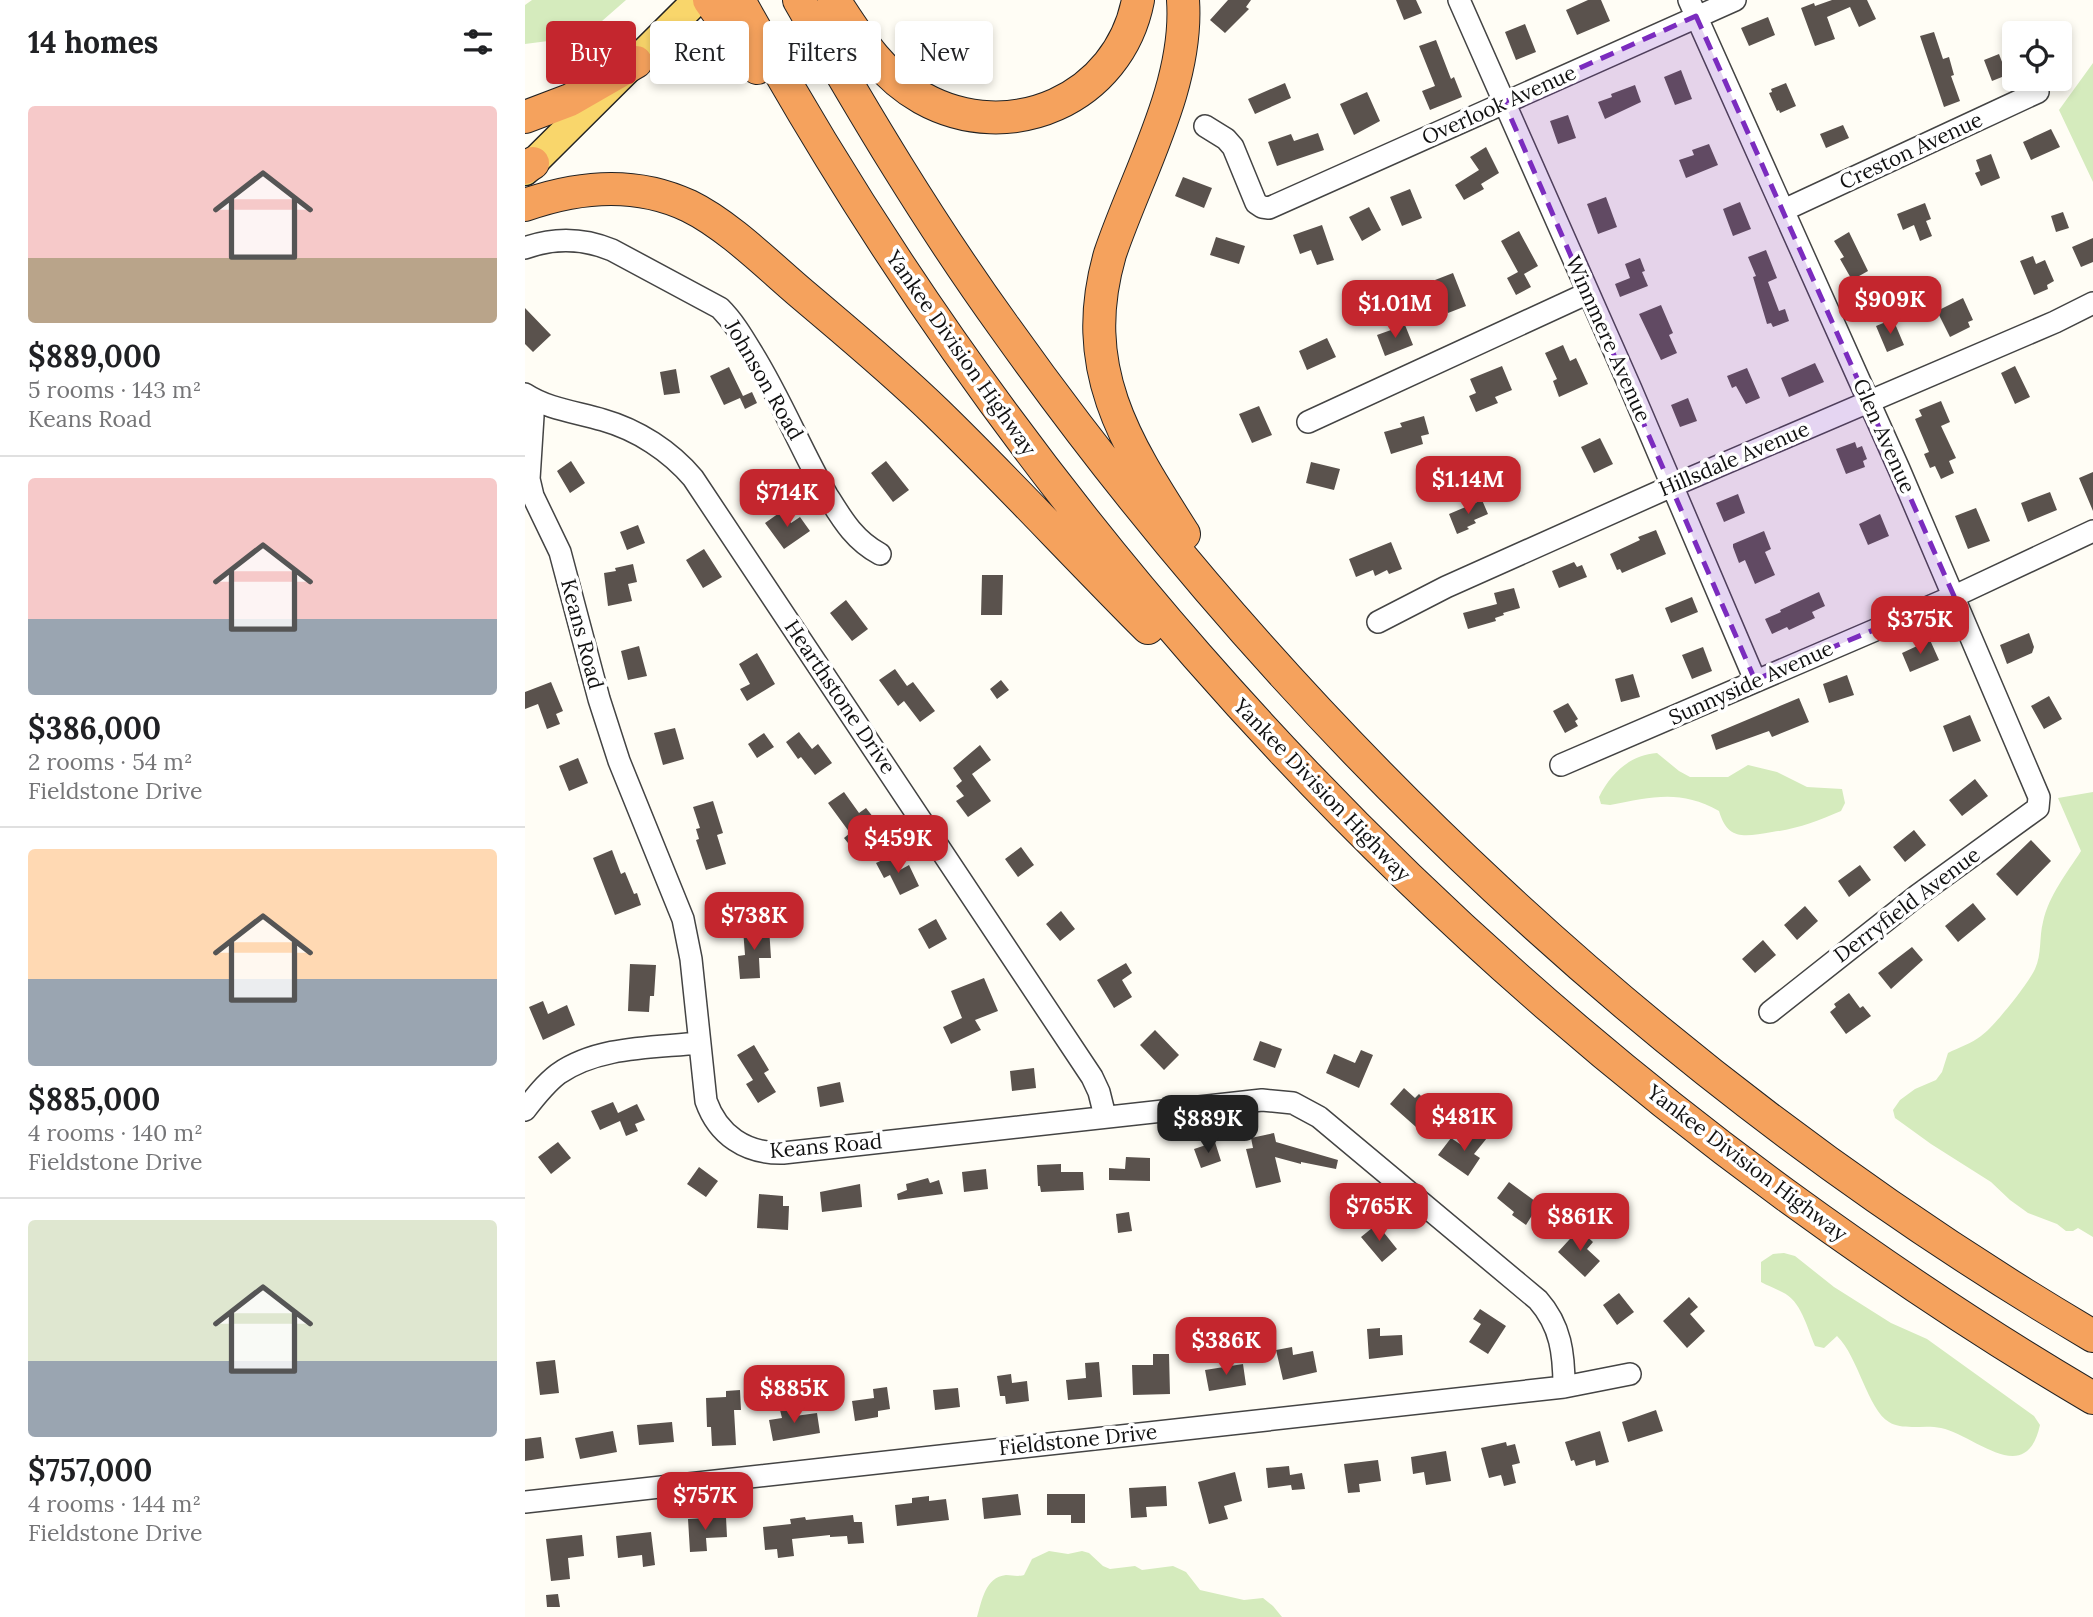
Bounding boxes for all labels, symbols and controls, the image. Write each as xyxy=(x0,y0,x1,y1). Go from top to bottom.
chip: Buy xyxy=(546,21,636,84)
chip: Rent xyxy=(650,21,749,84)
chip: Filters xyxy=(763,21,881,84)
chip: New xyxy=(895,21,993,84)
map controls xyxy=(2002,21,2072,91)
button: locate xyxy=(2002,21,2072,91)
text: 14 homes xyxy=(28,23,158,61)
icon: filters xyxy=(459,23,497,61)
street label: Overlook Avenue xyxy=(1418,58,1580,151)
street label: Creston Avenue xyxy=(1835,106,1987,195)
icon: home xyxy=(200,152,326,278)
street label: Yankee Division Highway xyxy=(880,244,1043,461)
street label: Winnmere Avenue xyxy=(1560,251,1657,426)
pin: $909K xyxy=(1841,276,1939,336)
pin: $1.01M xyxy=(1338,280,1452,340)
text: $909K xyxy=(1854,284,1926,313)
text: $1.01M xyxy=(1358,288,1432,317)
street label: Johnson Road xyxy=(719,314,810,445)
text: $889,000 xyxy=(28,337,161,375)
street label: Glen Avenue xyxy=(1847,374,1922,497)
text: 5 rooms · 143 m² xyxy=(28,375,201,404)
text: Keans Road xyxy=(28,404,152,433)
street label: Hillsdale Avenue xyxy=(1655,415,1813,502)
pin: $1.14M xyxy=(1411,456,1525,516)
text: $1.14M xyxy=(1432,464,1504,493)
pin: $714K xyxy=(738,470,836,529)
text: $714K xyxy=(756,477,818,506)
icon: home xyxy=(200,524,326,650)
street label: Keans Road xyxy=(555,576,610,692)
pin: $375K xyxy=(1871,596,1969,656)
text: $375K xyxy=(1887,604,1953,633)
street label: Hearthstone Drive xyxy=(779,614,902,779)
street label: Sunnyside Avenue xyxy=(1664,634,1837,731)
street label: Yankee Division Highway xyxy=(1227,692,1417,887)
text: $386,000 xyxy=(28,709,161,747)
text: 2 rooms · 54 m² xyxy=(28,747,193,776)
text: Fieldstone Drive xyxy=(28,776,202,805)
pin: $459K xyxy=(849,816,947,875)
text: $459K xyxy=(864,823,932,852)
street label: Derryfield Avenue xyxy=(1828,841,1985,968)
pin: $738K xyxy=(705,892,803,952)
icon: home xyxy=(200,895,326,1021)
text: $738K xyxy=(721,900,787,929)
street label: Yankee Division Highway xyxy=(1641,1078,1853,1247)
text: $885,000 xyxy=(28,1080,160,1118)
pin: $481K xyxy=(1415,1094,1513,1153)
pin: $889K xyxy=(1159,1096,1257,1155)
text: $481K xyxy=(1432,1101,1496,1130)
text: $889K xyxy=(1173,1103,1243,1132)
text: 4 rooms · 140 m² xyxy=(28,1118,203,1147)
street label: Keans Road xyxy=(769,1127,883,1164)
text: Fieldstone Drive xyxy=(28,1147,202,1176)
pin: $765K xyxy=(1330,1184,1428,1243)
text: $765K xyxy=(1346,1191,1412,1220)
pin: $861K xyxy=(1531,1194,1629,1253)
text: $861K xyxy=(1547,1201,1613,1230)
icon: home xyxy=(200,1266,326,1392)
pin: $386K xyxy=(1177,1318,1275,1377)
text: $386K xyxy=(1191,1325,1261,1354)
pin: $885K xyxy=(745,1366,843,1425)
text: $885K xyxy=(760,1373,828,1402)
street label: Fieldstone Drive xyxy=(997,1418,1159,1461)
text: $757,000 xyxy=(28,1451,152,1489)
pin: $757K xyxy=(656,1472,754,1532)
text: $757K xyxy=(673,1480,737,1509)
text: 4 rooms · 144 m² xyxy=(28,1489,201,1518)
text: Fieldstone Drive xyxy=(28,1518,202,1547)

